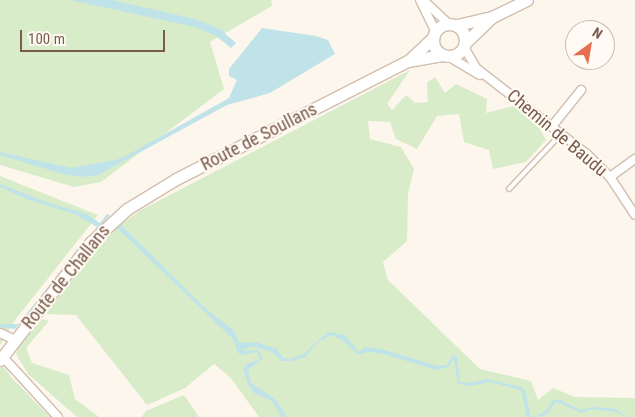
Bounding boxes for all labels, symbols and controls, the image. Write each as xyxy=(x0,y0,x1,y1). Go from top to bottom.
scale bar xyxy=(22,20,168,52)
north arrow xyxy=(565,20,615,70)
text: N xyxy=(590,24,605,42)
text: 100 m xyxy=(28,30,65,48)
street label: Chemin de Baudu xyxy=(503,85,611,181)
street label: Route de Soullans xyxy=(197,98,321,176)
street label: Route de Challans xyxy=(17,220,115,334)

